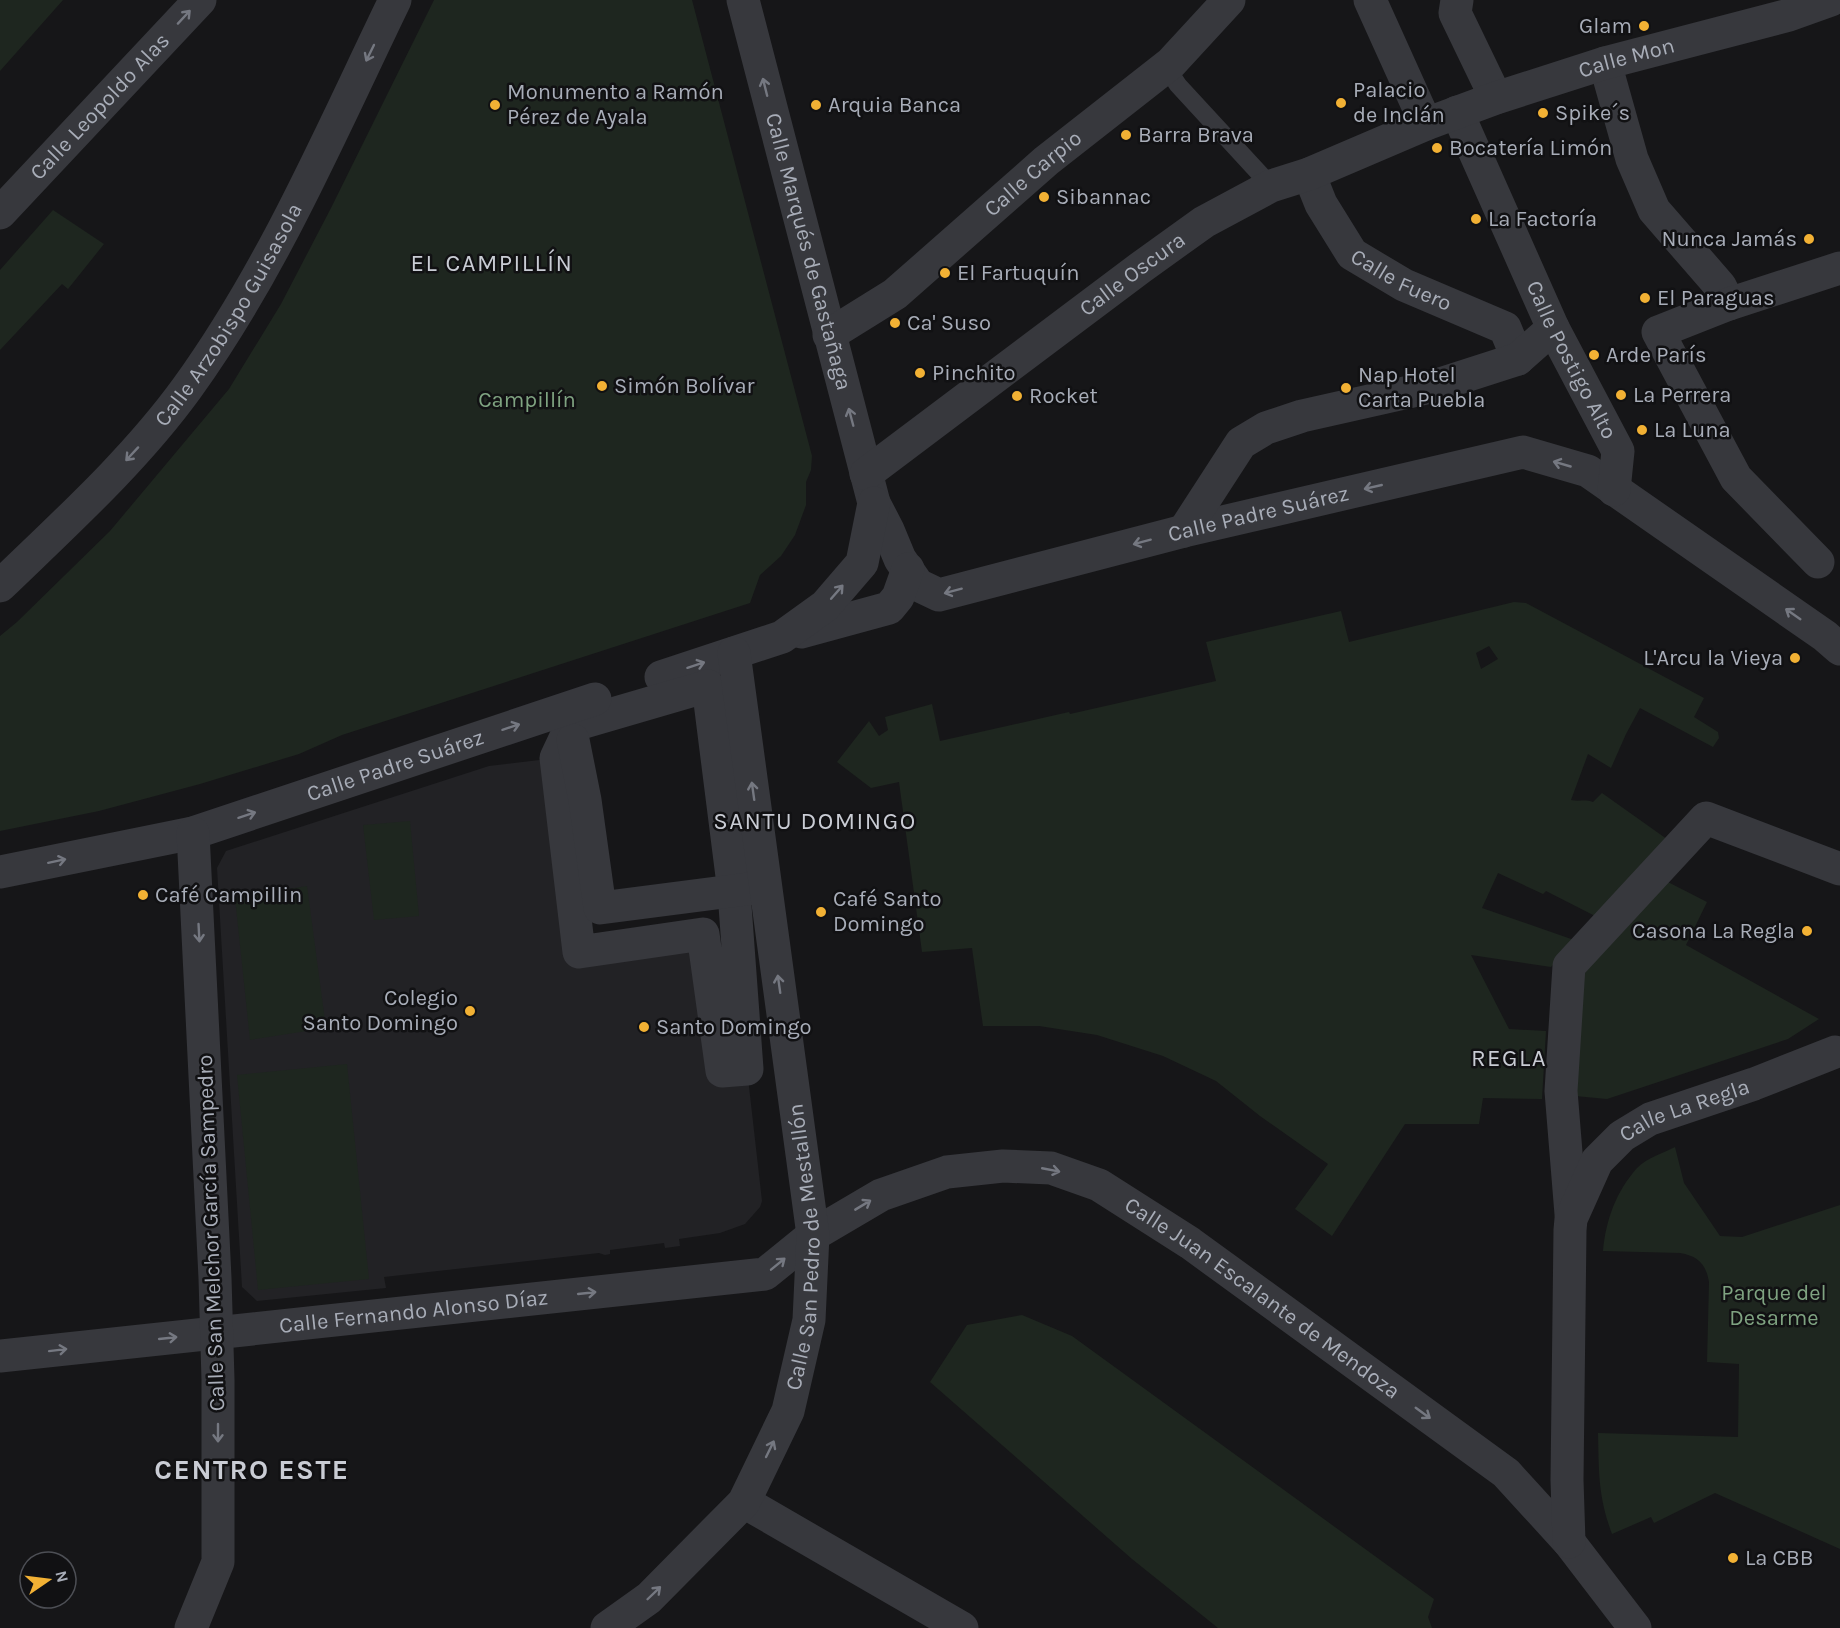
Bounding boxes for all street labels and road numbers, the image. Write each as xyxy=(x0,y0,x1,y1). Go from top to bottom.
street label: Calle Leopoldo Alas xyxy=(25,28,175,185)
street label: Calle Mon xyxy=(1575,32,1677,84)
street label: Calle Marqués de Gastañaga xyxy=(760,110,857,393)
street label: Calle Carpio xyxy=(979,125,1087,222)
street label: Calle Arzobispo Guisasola xyxy=(149,199,308,432)
street label: Calle Oscura xyxy=(1074,227,1190,322)
street label: Calle Fuero xyxy=(1346,243,1455,317)
street label: Calle Postigo Alto xyxy=(1521,277,1622,443)
street label: Calle Padre Suárez xyxy=(1165,480,1351,548)
street label: Calle Padre Suárez xyxy=(303,724,487,807)
street label: Calle San Melchor García Sampedro xyxy=(192,1054,230,1412)
street label: Calle La Regla xyxy=(1615,1073,1753,1148)
street label: Calle San Pedro de Mestallón xyxy=(780,1102,826,1393)
street label: Calle Juan Escalante de Mendoza xyxy=(1120,1192,1405,1405)
street label: Calle Fernando Alonso Díaz xyxy=(278,1284,549,1339)

